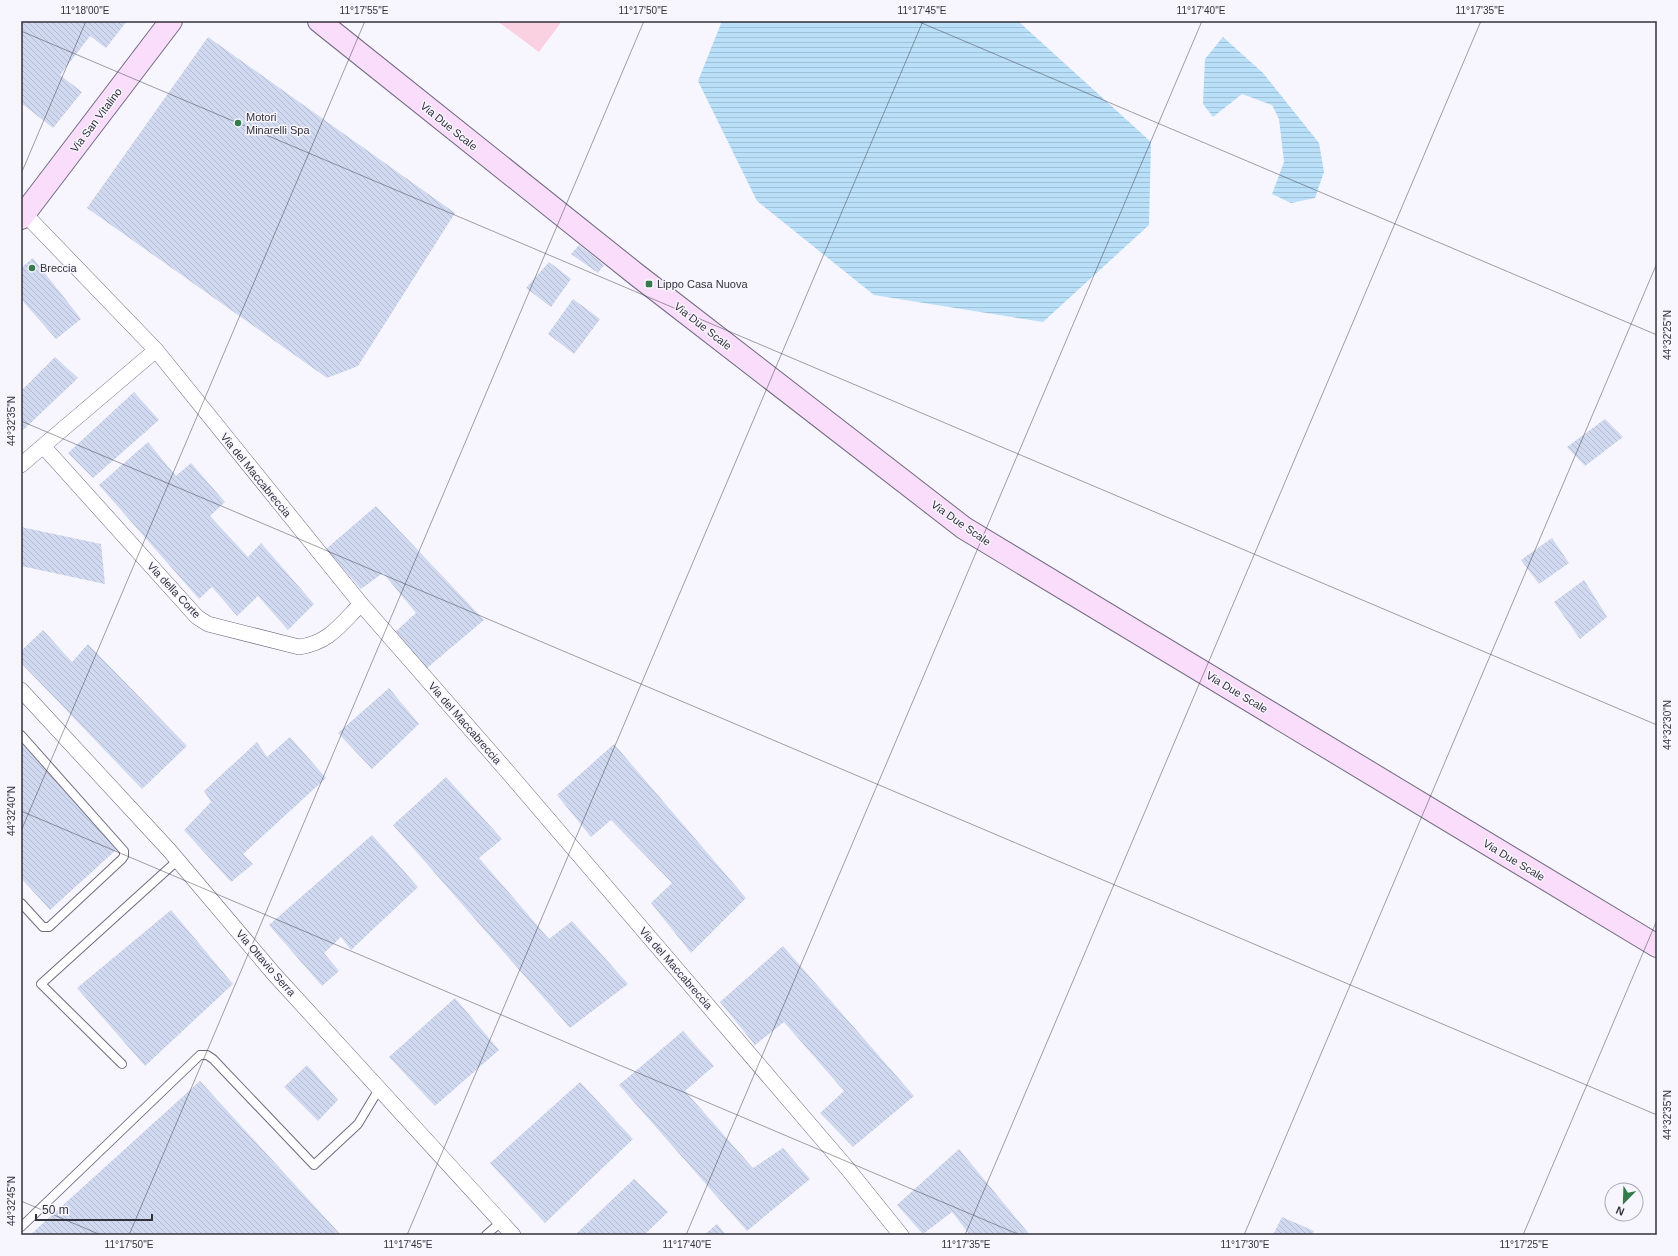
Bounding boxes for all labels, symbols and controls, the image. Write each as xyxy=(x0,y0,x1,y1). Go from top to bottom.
text: 11°18'00"E xyxy=(61,5,110,16)
text: 11°17'55"E xyxy=(340,5,389,16)
text: 11°17'50"E xyxy=(619,5,668,16)
text: 11°17'45"E xyxy=(898,5,947,16)
text: 11°17'40"E xyxy=(1177,5,1226,16)
text: 11°17'35"E xyxy=(1456,5,1505,16)
street label: Via San Vitalino xyxy=(68,86,124,154)
street label: Via Due Scale xyxy=(418,99,480,153)
place label: Motori Minarelli Spa xyxy=(246,111,310,136)
marker: Motori Minarelli Spa xyxy=(233,118,243,128)
place label: Breccia xyxy=(40,262,78,274)
marker: Breccia xyxy=(27,263,37,273)
place label: Lippo Casa Nuova xyxy=(657,278,748,290)
marker: Lippo Casa Nuova xyxy=(644,279,654,289)
street label: Via Due Scale xyxy=(672,300,734,352)
text: 44°32'25"N xyxy=(1662,310,1673,360)
text: 44°32'35"N xyxy=(6,396,17,446)
street label: Via del Maccabreccia xyxy=(218,431,294,520)
street label: Via Due Scale xyxy=(929,498,993,548)
street label: Via della Corte xyxy=(145,560,203,620)
street label: Via Due Scale xyxy=(1204,669,1270,715)
street label: Via del Maccabreccia xyxy=(426,680,504,767)
text: 44°32'30"N xyxy=(1662,700,1673,750)
text: 44°32'40"N xyxy=(6,786,17,836)
street label: Via Due Scale xyxy=(1481,837,1547,883)
street label: Via del Maccabreccia xyxy=(637,925,715,1012)
street label: Via Ottavio Serra xyxy=(234,928,299,999)
text: 44°32'35"N xyxy=(1662,1090,1673,1140)
text: 44°32'45"N xyxy=(6,1176,17,1226)
north arrow xyxy=(1604,1182,1644,1222)
scale bar xyxy=(36,1196,152,1222)
text: 50 m xyxy=(42,1203,69,1217)
text: N xyxy=(1614,1204,1626,1218)
text: 11°17'50"E xyxy=(105,1239,154,1250)
text: 11°17'45"E xyxy=(384,1239,433,1250)
text: 11°17'40"E xyxy=(663,1239,712,1250)
text: 11°17'35"E xyxy=(942,1239,991,1250)
text: 11°17'30"E xyxy=(1221,1239,1270,1250)
text: 11°17'25"E xyxy=(1500,1239,1549,1250)

